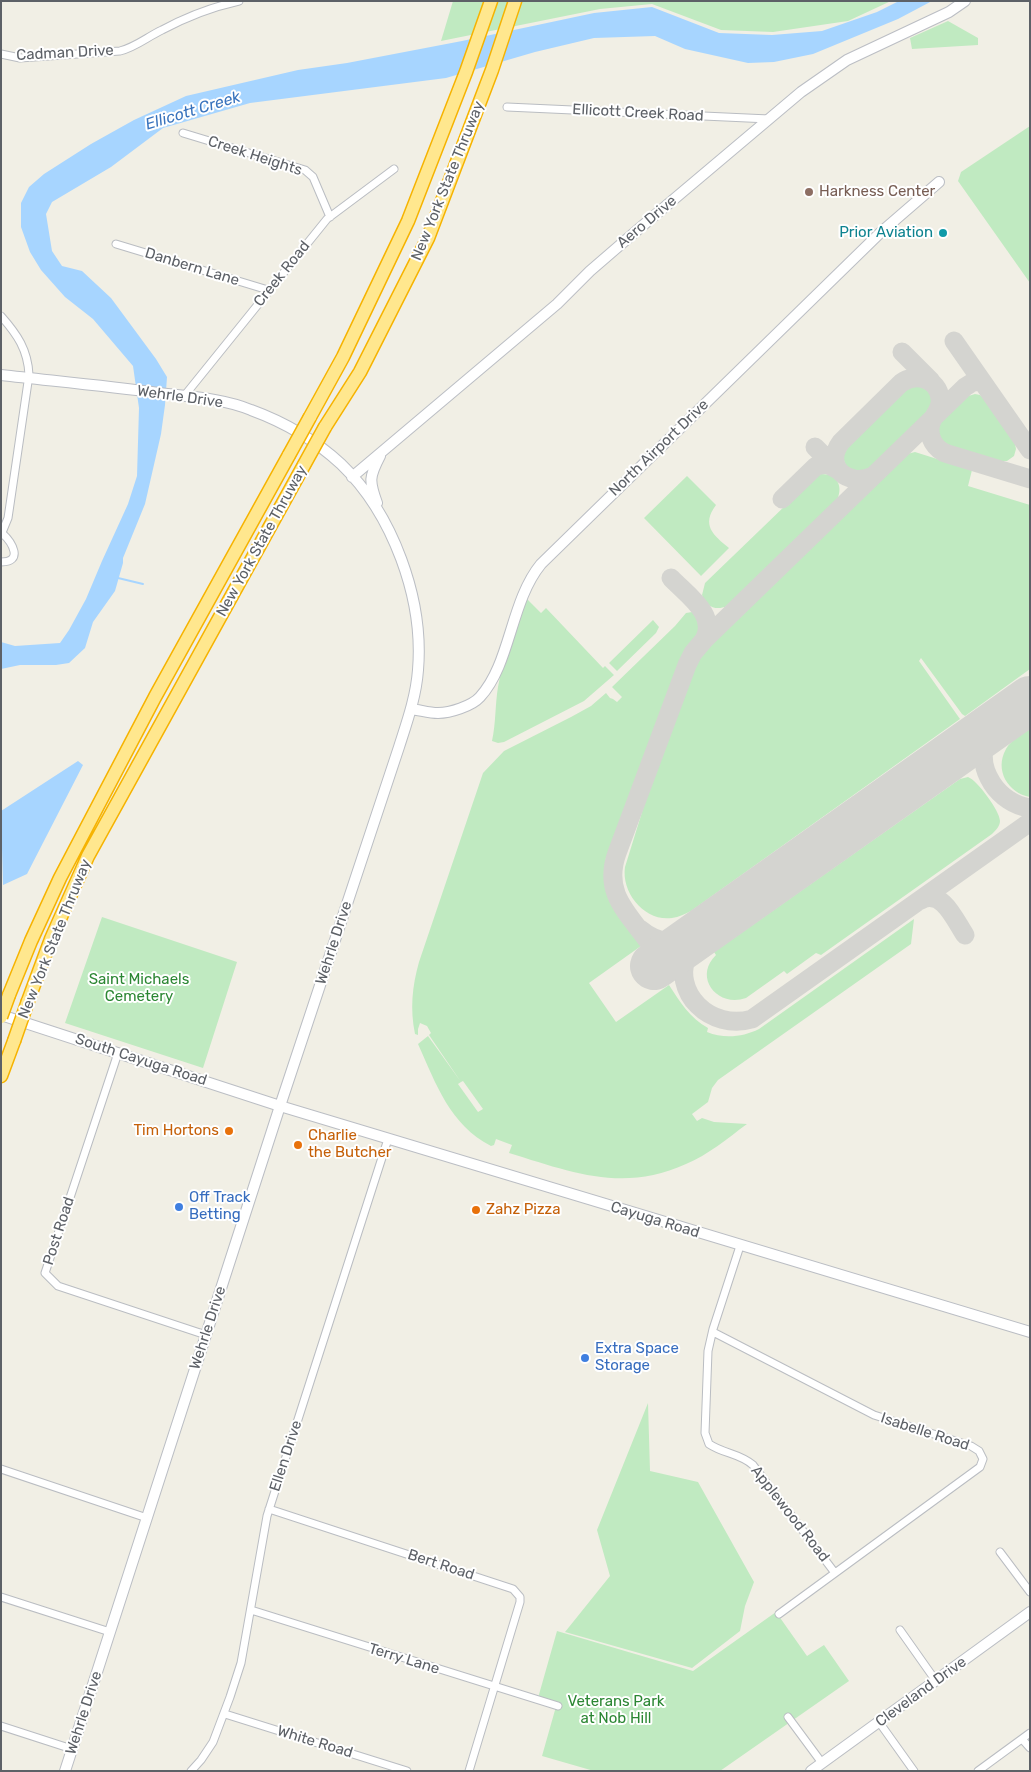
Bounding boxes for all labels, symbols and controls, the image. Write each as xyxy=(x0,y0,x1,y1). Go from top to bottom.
street label: Cadman Drive xyxy=(16,41,114,65)
water label: Ellicott Creek xyxy=(143,87,243,135)
street label: New York State Thruway xyxy=(408,99,488,263)
street label: Ellicott Creek Road xyxy=(572,101,704,125)
street label: Creek Heights xyxy=(206,132,304,180)
place label: Harkness Center xyxy=(819,183,935,201)
marker: Harkness Center xyxy=(803,186,815,198)
street label: Aero Drive xyxy=(614,192,680,252)
place label: Prior Aviation xyxy=(839,224,933,242)
marker: Prior Aviation xyxy=(937,227,949,239)
street label: Creek Road xyxy=(250,238,314,310)
street label: Danbern Lane xyxy=(143,244,241,290)
street label: Wehrle Drive xyxy=(136,382,224,412)
street label: North Airport Drive xyxy=(605,396,713,500)
street label: New York State Thruway xyxy=(213,462,311,620)
street label: New York State Thruway xyxy=(15,857,95,1021)
street label: Wehrle Drive xyxy=(312,899,356,987)
park label: Saint Michaels Cemetery xyxy=(89,971,189,1006)
street label: South Cayuga Road xyxy=(73,1030,209,1090)
place label: Tim Hortons xyxy=(133,1122,219,1140)
marker: Tim Hortons xyxy=(223,1125,235,1137)
place label: Charlie the Butcher xyxy=(308,1127,392,1162)
marker: Charlie the Butcher xyxy=(292,1139,304,1151)
place label: Off Track Betting xyxy=(189,1189,251,1224)
street label: Post Road xyxy=(39,1195,79,1267)
street label: Cayuga Road xyxy=(608,1198,702,1242)
marker: Off Track Betting xyxy=(173,1201,185,1213)
place label: Zahz Pizza xyxy=(486,1201,561,1219)
marker: Zahz Pizza xyxy=(470,1204,482,1216)
street label: Wehrle Drive xyxy=(186,1284,230,1372)
place label: Extra Space Storage xyxy=(595,1340,679,1375)
marker: Extra Space Storage xyxy=(579,1352,591,1364)
street label: Isabelle Road xyxy=(878,1409,972,1455)
street label: Ellen Drive xyxy=(266,1418,306,1494)
street label: Applewood Road xyxy=(747,1462,833,1566)
street label: Bert Road xyxy=(405,1546,477,1584)
street label: Terry Lane xyxy=(366,1640,442,1678)
street label: Cleveland Drive xyxy=(872,1653,970,1731)
street label: Wehrle Drive xyxy=(62,1669,106,1757)
park label: Veterans Park at Nob Hill xyxy=(567,1693,665,1728)
street label: White Road xyxy=(275,1722,355,1762)

